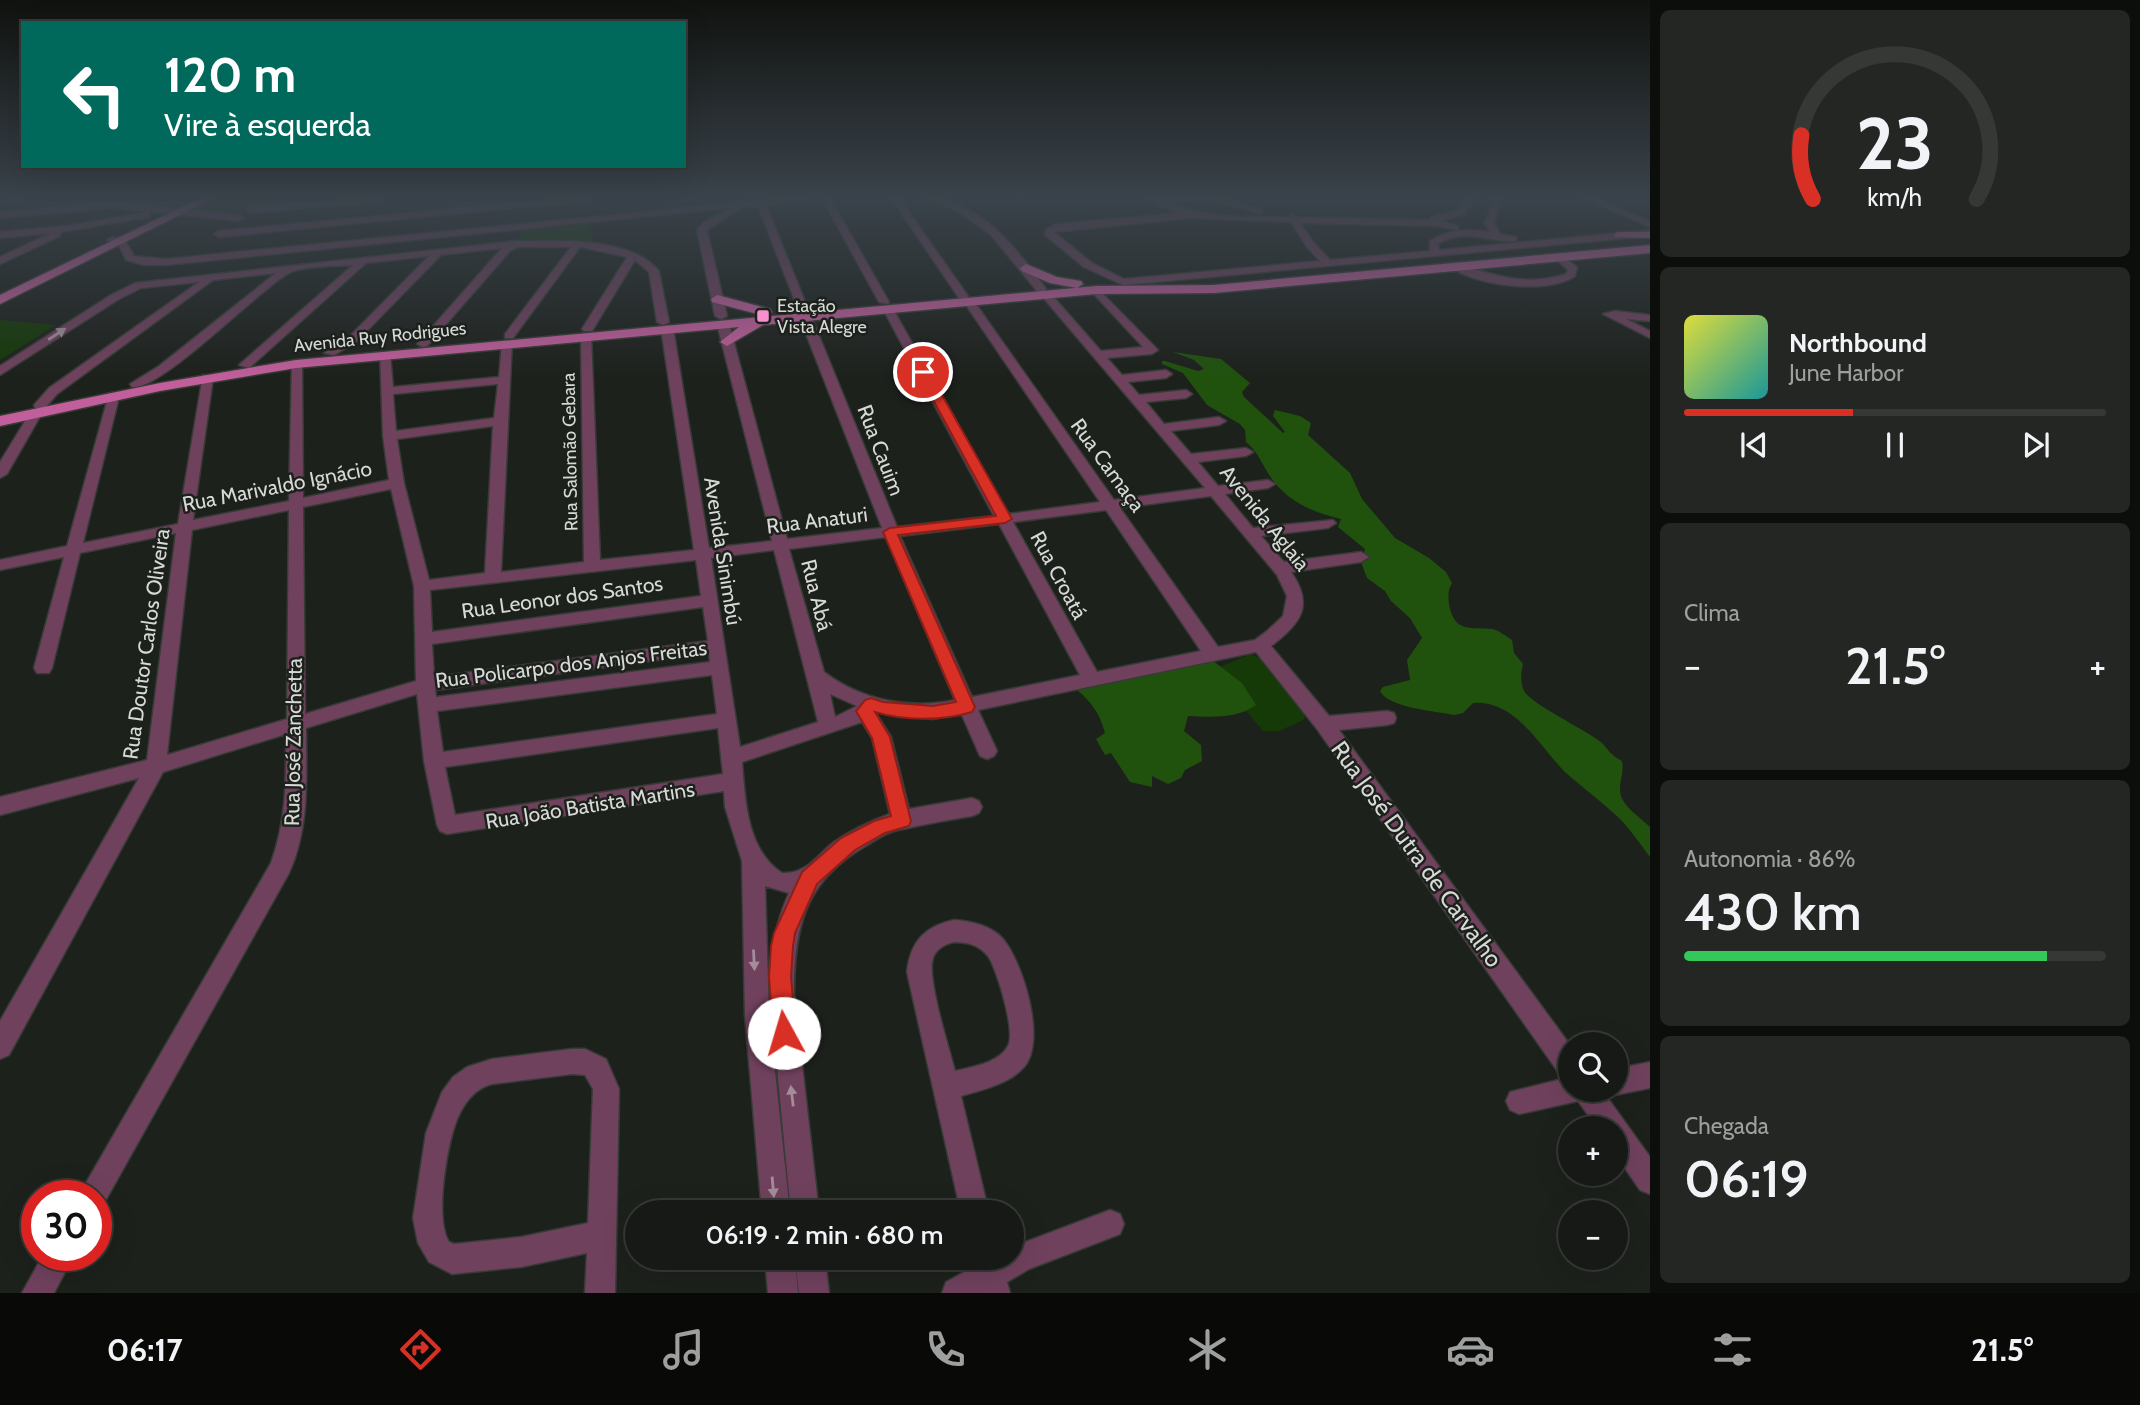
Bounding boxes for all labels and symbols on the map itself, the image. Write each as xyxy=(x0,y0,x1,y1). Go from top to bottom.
place label: Estação Vista Alegre xyxy=(777,295,867,338)
marker: Estação Vista Alegre xyxy=(755,308,771,324)
street label: Avenida Ruy Rodrigues xyxy=(293,317,467,357)
one-way arrow xyxy=(48,328,67,341)
pin xyxy=(893,342,953,402)
street label: Rua Salomão Gebara xyxy=(558,372,582,531)
street label: Rua Cauim xyxy=(852,401,910,499)
street label: Rua Camaça xyxy=(1066,413,1150,517)
street label: Rua Marivaldo Ignácio xyxy=(180,455,374,517)
street label: Avenida Aglaia xyxy=(1215,460,1315,576)
street label: Avenida Sinimbú xyxy=(699,475,747,627)
street label: Rua Anaturi xyxy=(765,501,869,539)
street label: Rua Doutor Carlos Oliveira xyxy=(117,527,175,761)
street label: Rua Croatá xyxy=(1025,527,1093,623)
street label: Rua Abá xyxy=(796,557,838,633)
street label: Rua Leonor dos Santos xyxy=(460,570,665,624)
street label: Rua Policarpo dos Anjos Freitas xyxy=(434,635,709,694)
street label: Rua José Zanchetta xyxy=(279,658,307,826)
street label: Rua José Dutra de Carvalho xyxy=(1325,735,1509,973)
street label: Rua João Batista Martins xyxy=(484,776,697,834)
one-way arrow xyxy=(749,949,760,971)
position arrow xyxy=(747,996,821,1070)
one-way arrow xyxy=(786,1085,797,1107)
one-way arrow xyxy=(768,1176,779,1198)
speed limit sign: 30 xyxy=(21,1180,112,1271)

